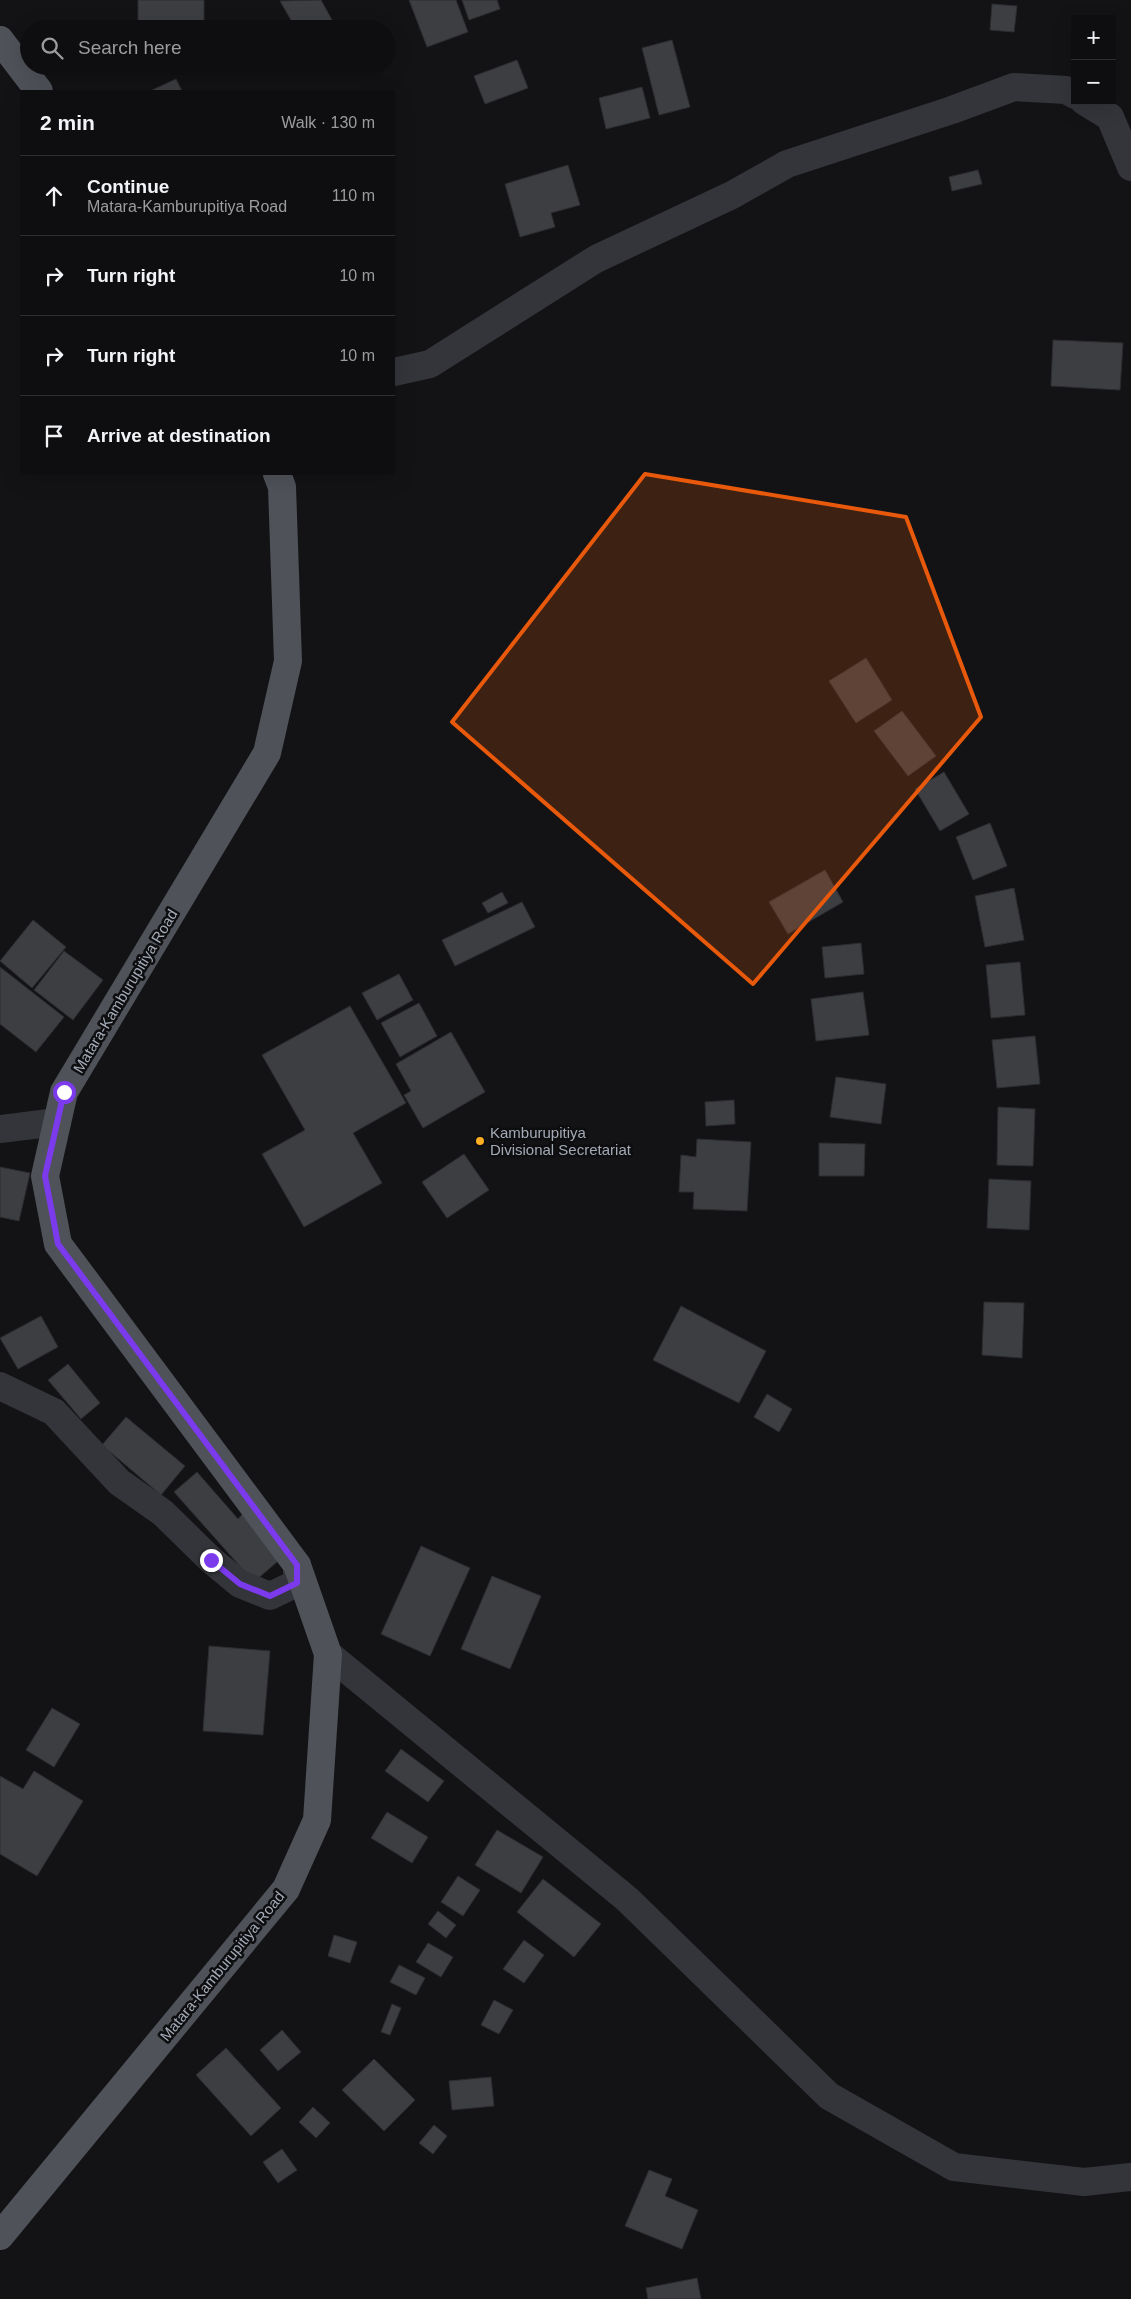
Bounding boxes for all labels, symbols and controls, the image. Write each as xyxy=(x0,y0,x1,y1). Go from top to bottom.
map controls xyxy=(1071,15,1116,105)
button: + xyxy=(1071,15,1116,60)
search box xyxy=(20,20,395,75)
icon: search xyxy=(38,34,66,62)
text: Search here xyxy=(78,37,182,58)
button: − xyxy=(1071,60,1116,105)
text: 2 min xyxy=(40,111,95,134)
text: Walk · 130 m xyxy=(281,114,375,131)
text: Continue xyxy=(87,176,169,197)
icon: ahead xyxy=(40,182,68,210)
text: 110 m xyxy=(332,187,375,204)
text: Matara-Kamburupitiya Road xyxy=(87,198,287,215)
icon: right xyxy=(40,262,68,290)
text: Turn right xyxy=(87,265,175,286)
text: 10 m xyxy=(339,267,375,284)
icon: right xyxy=(40,342,68,370)
text: Turn right xyxy=(87,345,175,366)
text: 10 m xyxy=(339,347,375,364)
icon: arrive xyxy=(40,422,68,450)
text: Arrive at destination xyxy=(87,425,271,446)
street label: Matara-Kamburupitiya Road xyxy=(69,906,181,1076)
route start xyxy=(53,1081,76,1104)
place label: Kamburupitiya Divisional Secretariat xyxy=(490,1124,632,1158)
marker: Kamburupitiya Divisional Secretariat xyxy=(474,1135,486,1147)
route end xyxy=(200,1549,223,1572)
street label: Matara-Kamburupitiya Road xyxy=(156,1888,288,2044)

